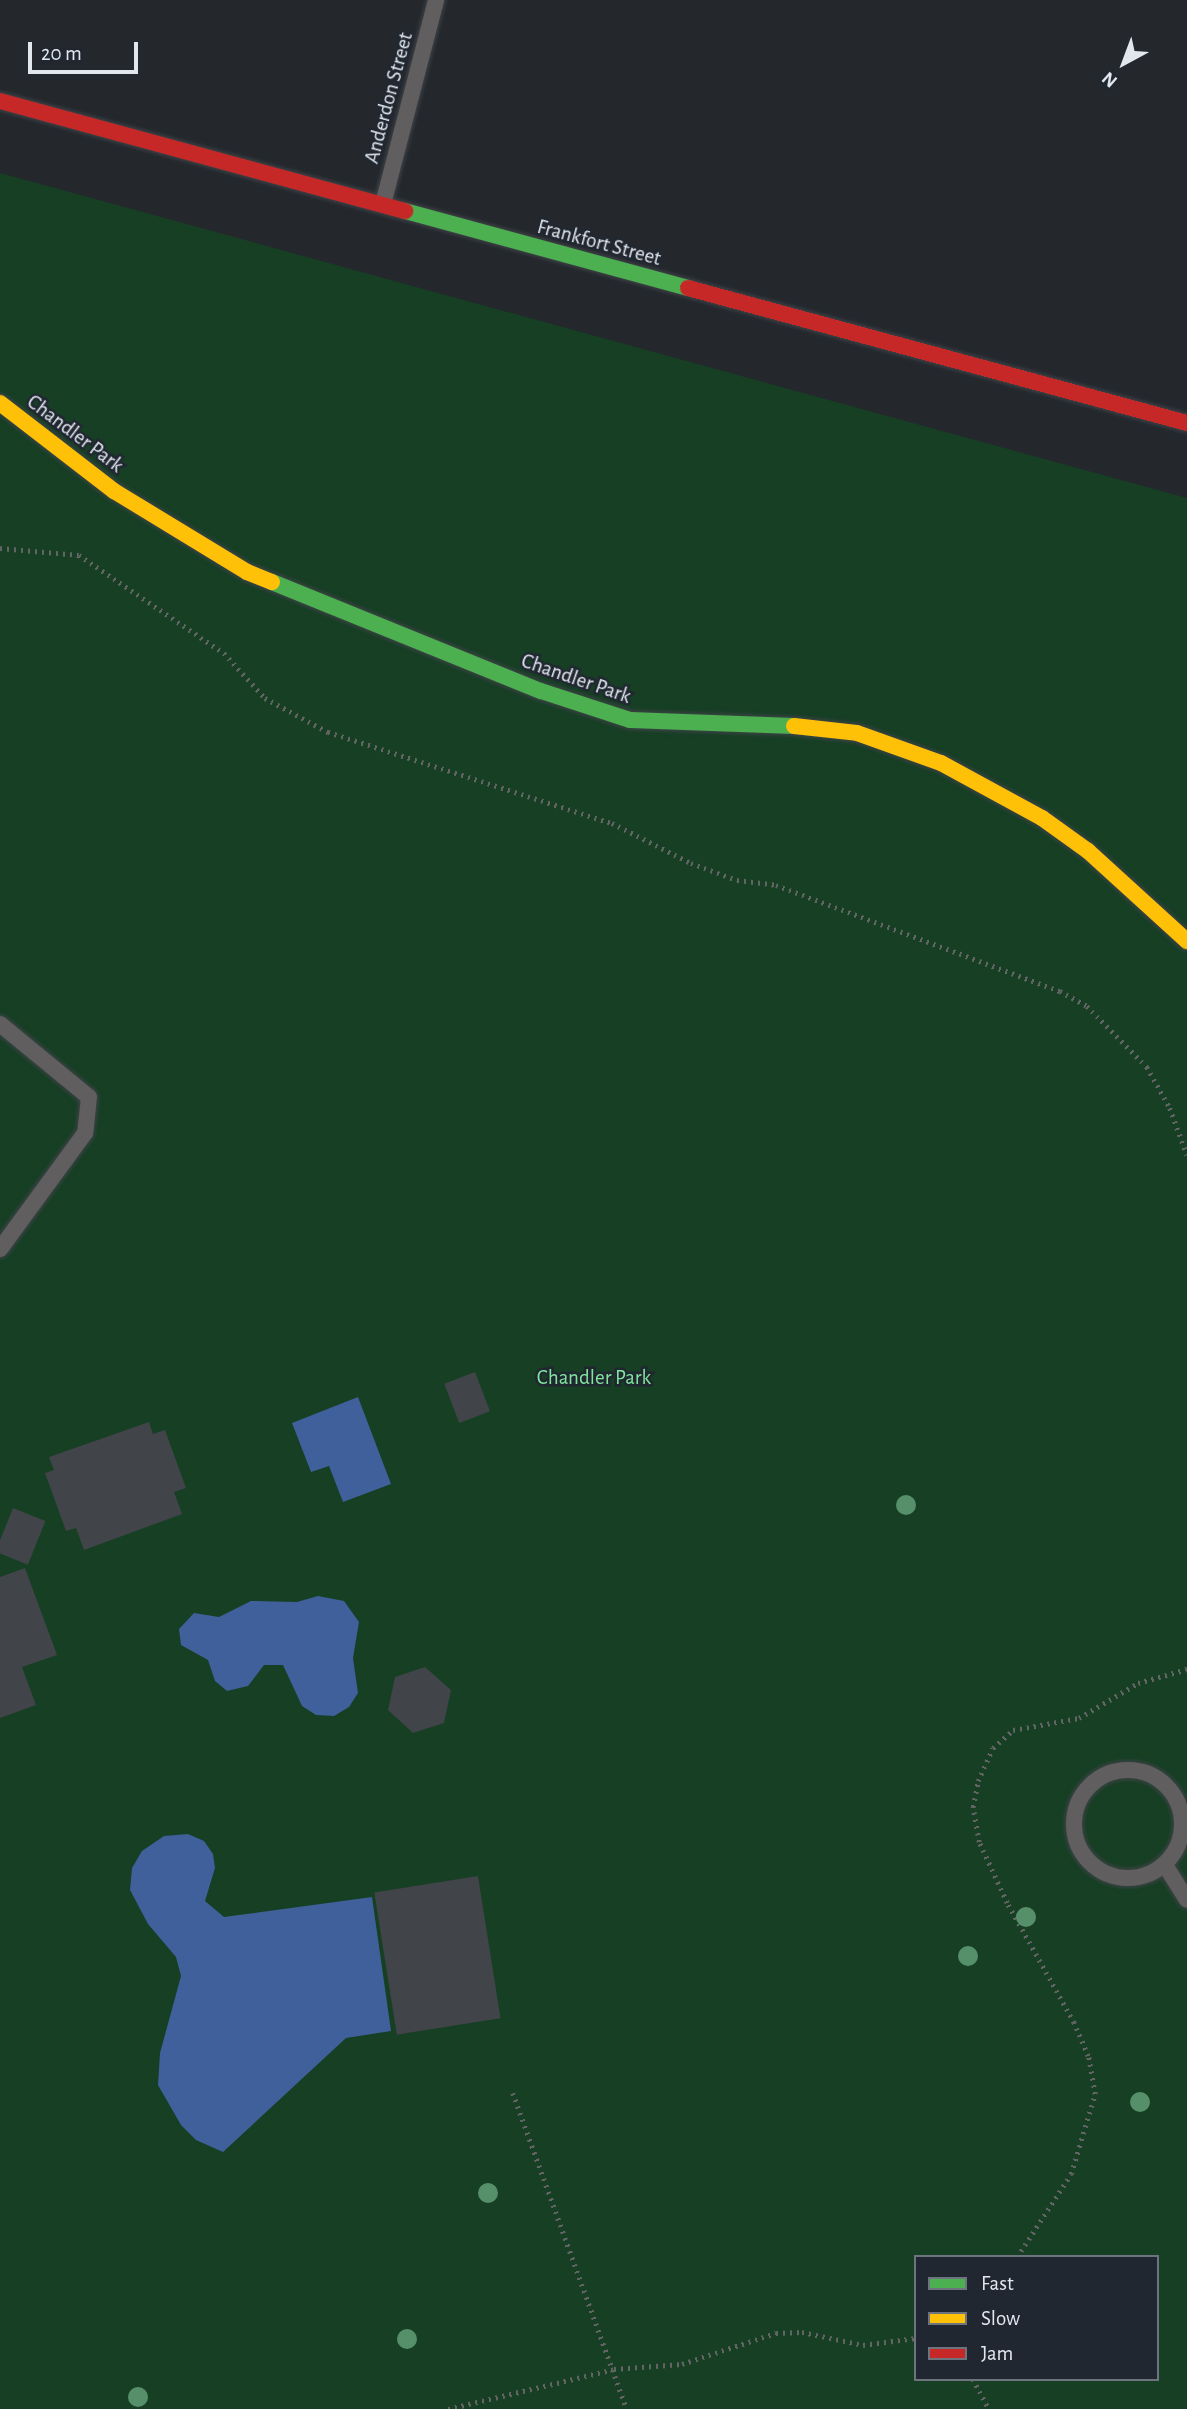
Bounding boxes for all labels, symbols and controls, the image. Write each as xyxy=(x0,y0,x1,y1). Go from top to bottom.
scale bar xyxy=(32,28,142,72)
north arrow xyxy=(1089,28,1159,98)
street label: Anderdon Street xyxy=(359,30,419,166)
text: 20 m xyxy=(41,43,82,64)
text: N xyxy=(1099,68,1121,91)
street label: Frankfort Street xyxy=(534,214,664,272)
street label: Chandler Park xyxy=(22,390,128,478)
street label: Chandler Park xyxy=(518,648,634,710)
park label: Chandler Park xyxy=(537,1365,651,1391)
legend xyxy=(914,2255,1159,2381)
text: Fast xyxy=(981,2273,1014,2294)
text: Slow xyxy=(981,2308,1020,2329)
text: Jam xyxy=(981,2343,1013,2364)

